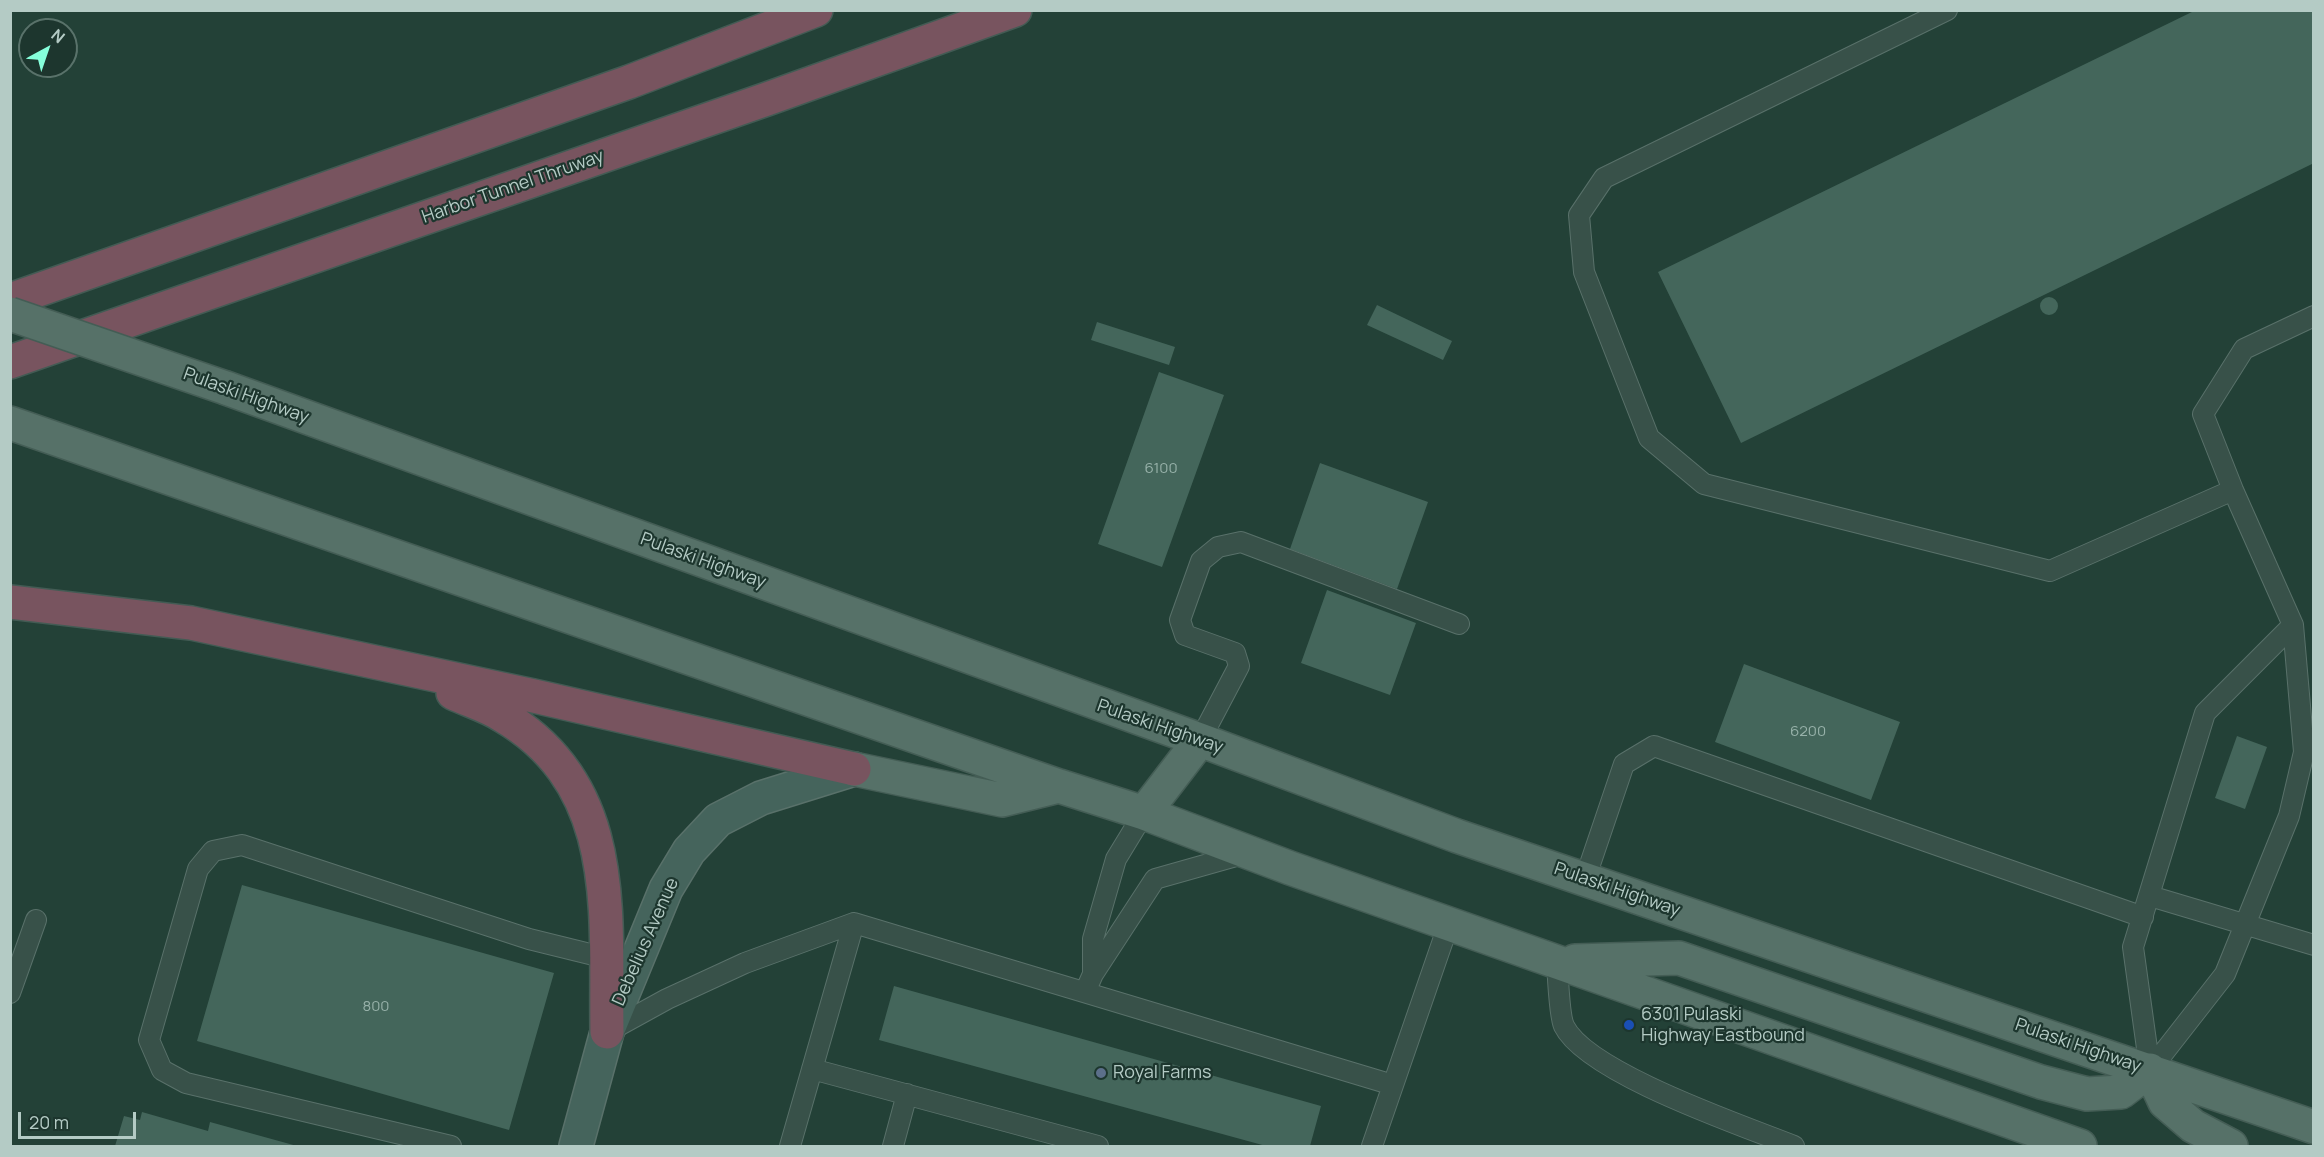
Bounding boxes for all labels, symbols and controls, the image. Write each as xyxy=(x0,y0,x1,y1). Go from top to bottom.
north arrow xyxy=(18,18,78,78)
text: N xyxy=(47,24,70,48)
street label: Harbor Tunnel Thruway xyxy=(419,146,607,228)
street label: Pulaski Highway xyxy=(180,363,312,429)
house number: 6100 xyxy=(1144,460,1178,478)
street label: Pulaski Highway xyxy=(637,528,769,594)
street label: Pulaski Highway xyxy=(1094,695,1226,759)
house number: 6200 xyxy=(1790,723,1826,741)
street label: Pulaski Highway xyxy=(1551,858,1683,922)
street label: Debelius Avenue xyxy=(608,875,684,1009)
house number: 800 xyxy=(362,998,390,1016)
place label: 6301 Pulaski Highway Eastbound xyxy=(1641,1004,1805,1046)
street label: Pulaski Highway xyxy=(2012,1014,2144,1078)
marker: 6301 Pulaski Highway Eastbound xyxy=(1622,1018,1636,1032)
place label: Royal Farms xyxy=(1113,1062,1211,1084)
marker: Royal Farms xyxy=(1094,1066,1108,1080)
scale bar xyxy=(21,1100,140,1138)
text: 20 m xyxy=(29,1110,69,1134)

